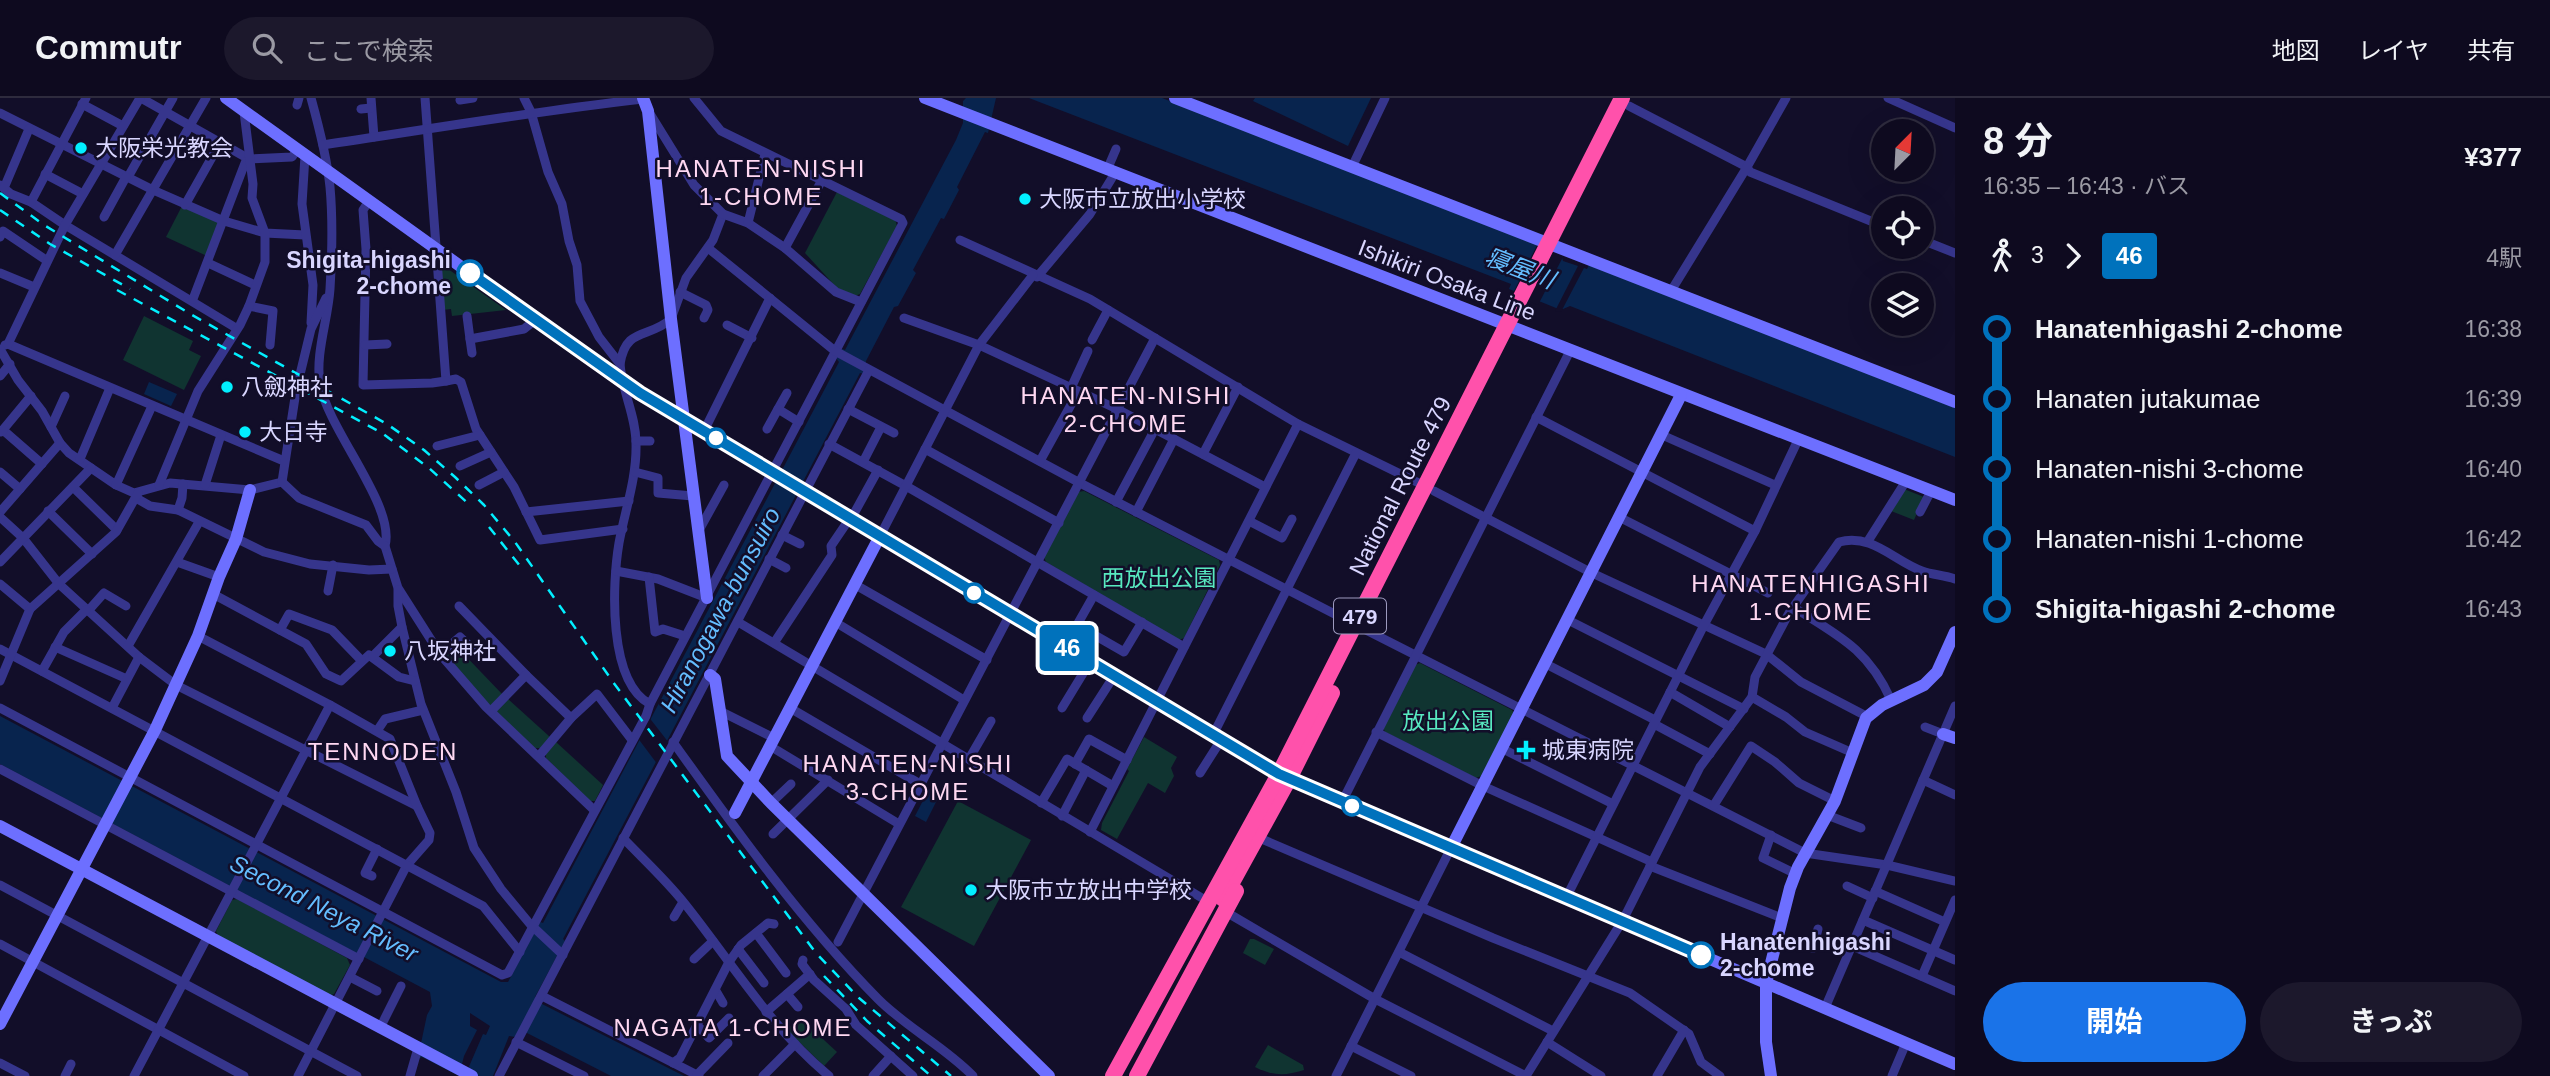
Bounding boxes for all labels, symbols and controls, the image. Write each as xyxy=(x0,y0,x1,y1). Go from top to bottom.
search box xyxy=(224,17,714,80)
text: Commutr xyxy=(35,29,182,66)
icon: search xyxy=(248,29,286,67)
text: ここで検索 xyxy=(304,36,434,66)
text: 地図 xyxy=(2272,37,2320,64)
text: レイヤ xyxy=(2358,37,2429,64)
text: 共有 xyxy=(2467,37,2515,64)
north arrow xyxy=(1871,119,1934,182)
map controls xyxy=(1871,119,1934,336)
text: 8 分 xyxy=(1983,120,2053,162)
place label: 大阪栄光教会 xyxy=(95,135,233,161)
marker: 大阪栄光教会 xyxy=(73,140,89,156)
text: ¥377 xyxy=(2464,142,2522,172)
district label: HANATEN-NISHI 1-CHOME xyxy=(656,155,866,210)
text: 16:35 – 16:43 · バス xyxy=(1983,173,2190,199)
place label: 大阪市立放出小学校 xyxy=(1039,186,1246,212)
marker: 大阪市立放出小学校 xyxy=(1017,191,1033,207)
button: locate xyxy=(1871,196,1934,259)
street label: Ishikiri Osaka Line xyxy=(1355,234,1539,326)
icon: walk xyxy=(1983,237,2021,275)
icon: forward xyxy=(2054,237,2092,275)
water label: 寝屋川 xyxy=(1482,242,1561,295)
text: 3 xyxy=(2031,242,2044,268)
text: 46 xyxy=(2116,242,2143,269)
text: 4駅 xyxy=(2486,245,2522,271)
place label: Shigita-higashi 2-chome xyxy=(286,247,451,299)
marker: Shigita-higashi 2-chome xyxy=(457,260,483,286)
button: layers xyxy=(1871,273,1934,336)
text: Hanatenhigashi 2-chome xyxy=(2035,314,2343,344)
text: 16:38 xyxy=(2464,316,2522,342)
place label: 八劔神社 xyxy=(241,374,333,400)
marker: 八劔神社 xyxy=(219,379,235,395)
district label: HANATEN-NISHI 2-CHOME xyxy=(1021,382,1231,437)
text: Hanaten jutakumae xyxy=(2035,384,2260,414)
text: 16:39 xyxy=(2464,386,2522,412)
street label: National Route 479 xyxy=(1344,392,1456,580)
place label: 大日寺 xyxy=(259,419,328,445)
marker: 大日寺 xyxy=(237,424,253,440)
unlabelled marker xyxy=(706,428,726,448)
text: Hanaten-nishi 3-chome xyxy=(2035,454,2304,484)
text: 16:40 xyxy=(2464,456,2522,482)
water label: Hiranogawa-bunsuiro xyxy=(655,503,785,717)
text: Hanaten-nishi 1-chome xyxy=(2035,524,2304,554)
text: 16:42 xyxy=(2464,526,2522,552)
park label: 西放出公園 xyxy=(1102,565,1217,591)
district label: HANATENHIGASHI 1-CHOME xyxy=(1691,570,1931,625)
unlabelled marker xyxy=(964,583,984,603)
text: Shigita-higashi 2-chome xyxy=(2035,594,2336,624)
text: 16:43 xyxy=(2464,596,2522,622)
road number: 479 xyxy=(1334,598,1386,634)
line badge: 46 xyxy=(1036,625,1098,671)
text: 46 xyxy=(1054,634,1080,661)
place label: 八坂神社 xyxy=(404,638,496,664)
marker: 八坂神社 xyxy=(382,643,398,659)
park label: 放出公園 xyxy=(1402,708,1494,734)
place label: 城東病院 xyxy=(1542,737,1634,763)
district label: TENNODEN xyxy=(308,738,458,765)
marker: 城東病院 xyxy=(1516,740,1536,760)
district label: HANATEN-NISHI 3-CHOME xyxy=(803,750,1013,805)
unlabelled marker xyxy=(1342,796,1362,816)
water label: Second Neya River xyxy=(226,849,423,967)
place label: 大阪市立放出中学校 xyxy=(985,877,1192,903)
marker: 大阪市立放出中学校 xyxy=(963,882,979,898)
place label: Hanatenhigashi 2-chome xyxy=(1720,929,1891,981)
marker: Hanatenhigashi 2-chome xyxy=(1688,942,1714,968)
button: 開始 xyxy=(1983,982,2246,1062)
button: きっぷ xyxy=(2260,982,2522,1062)
district label: NAGATA 1-CHOME xyxy=(613,1014,853,1041)

